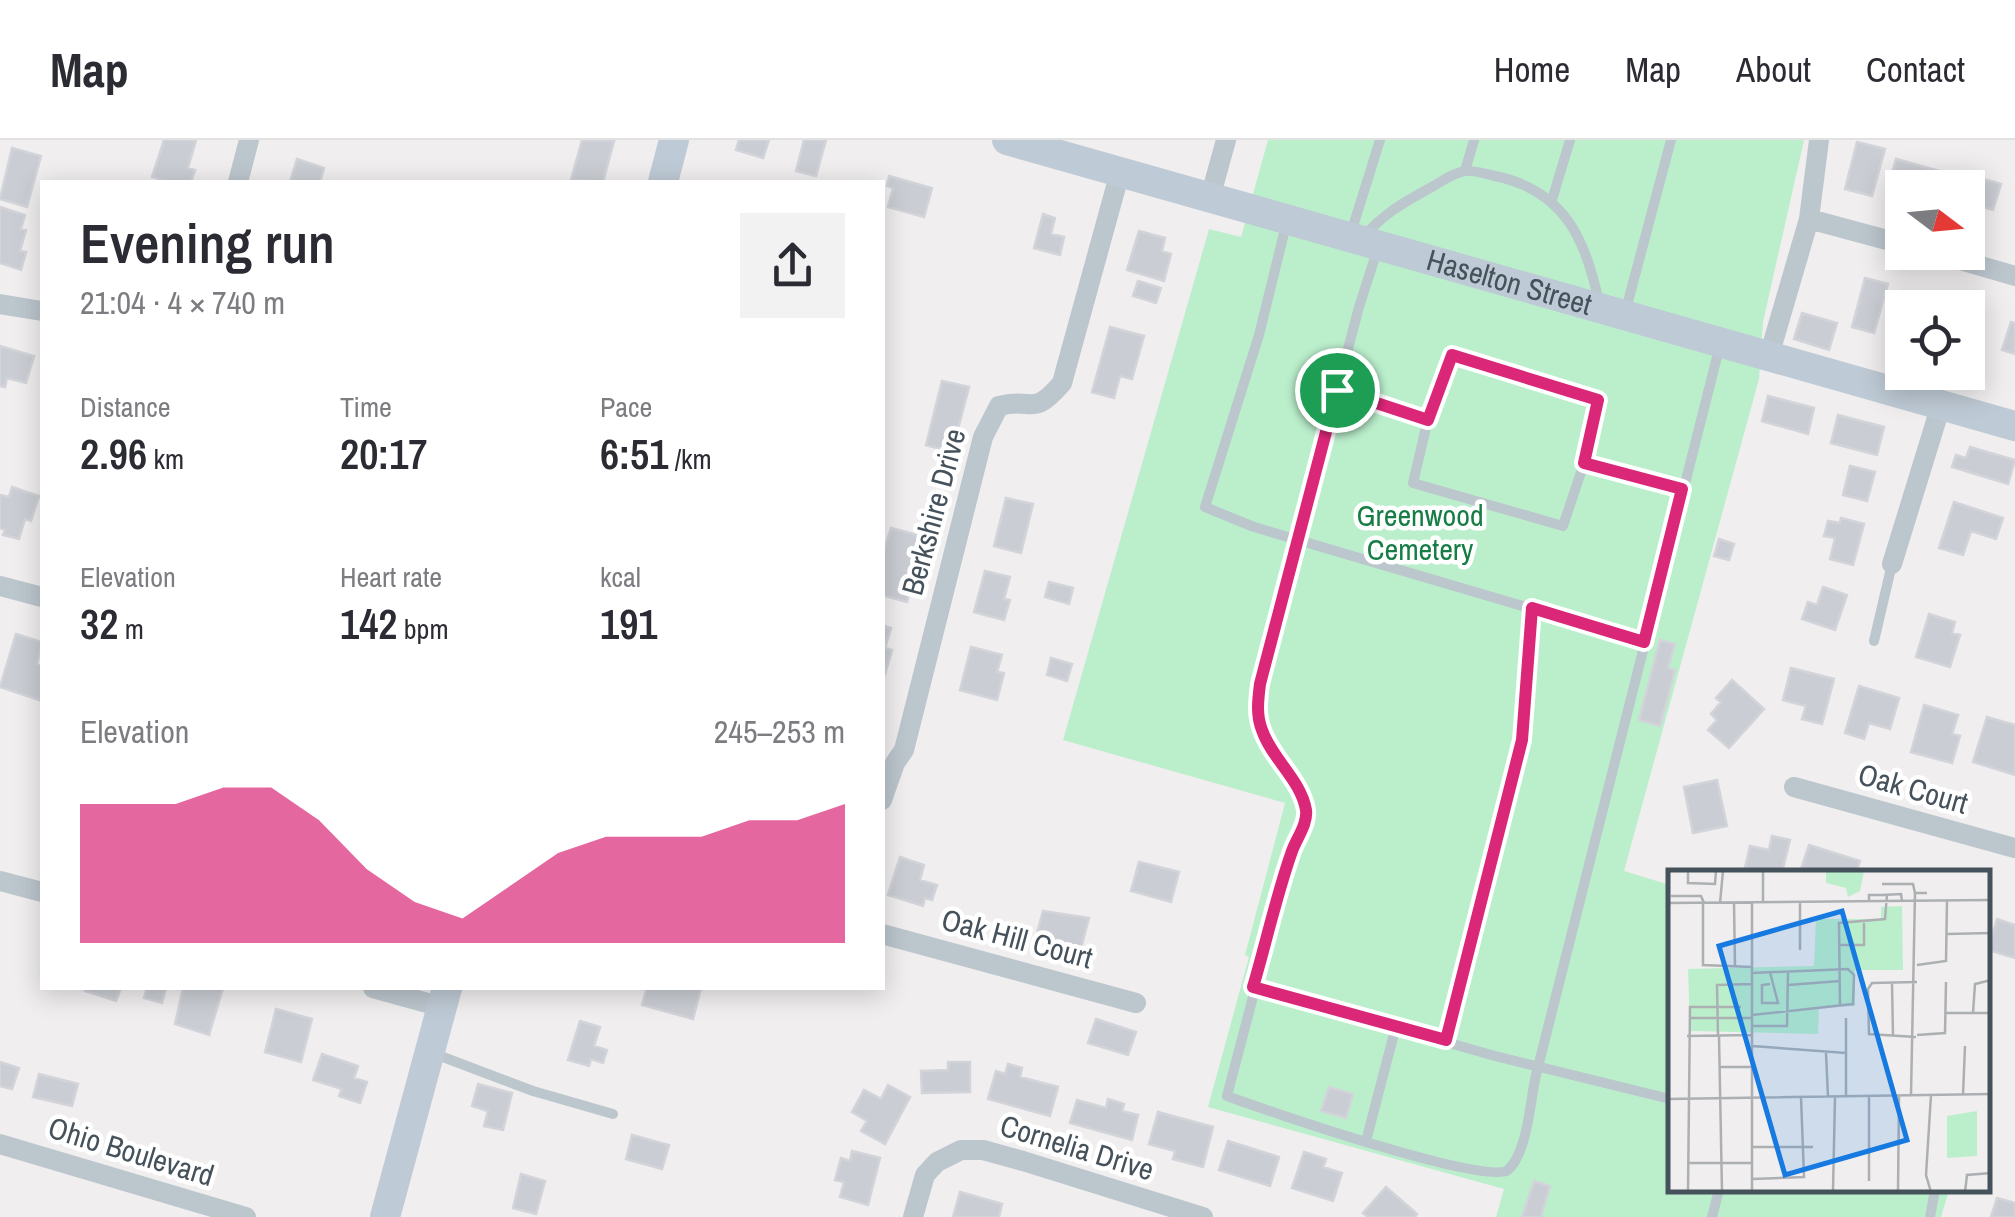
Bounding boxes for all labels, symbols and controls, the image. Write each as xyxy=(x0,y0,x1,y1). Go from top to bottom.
text: Map xyxy=(50,37,129,102)
text: Home xyxy=(1494,46,1570,93)
text: Map xyxy=(1625,46,1681,93)
text: About xyxy=(1736,46,1811,93)
text: Contact xyxy=(1866,46,1965,93)
north arrow xyxy=(1885,170,1985,270)
map controls xyxy=(1885,170,1985,390)
text: Evening run xyxy=(80,206,335,280)
button: share xyxy=(740,213,845,318)
street label: Haselton Street xyxy=(1422,239,1597,324)
text: 21:04 · 4 × 740 m xyxy=(80,281,285,324)
button: locate xyxy=(1885,290,1985,390)
pin xyxy=(1295,348,1380,433)
icon: arrive xyxy=(1310,363,1365,418)
text: Distance xyxy=(80,388,171,426)
text: Time xyxy=(340,388,392,426)
text: Pace xyxy=(600,388,652,426)
street label: Berkshire Drive xyxy=(892,424,974,599)
text: 2.96 xyxy=(80,426,147,482)
text: 20:17 xyxy=(340,426,427,482)
text: 6:51 xyxy=(600,426,668,482)
text: km xyxy=(147,440,184,478)
text: /km xyxy=(668,440,712,478)
park label: Greenwood Cemetery xyxy=(1356,495,1484,569)
text: Elevation xyxy=(80,558,176,596)
text: Heart rate xyxy=(340,558,442,596)
text: kcal xyxy=(600,558,641,596)
text: 32 xyxy=(80,596,118,652)
text: 142 xyxy=(340,596,397,652)
text: 191 xyxy=(600,596,657,652)
text: m xyxy=(118,610,144,648)
text: bpm xyxy=(397,610,449,648)
text: Elevation xyxy=(80,710,189,753)
text: 245–253 m xyxy=(714,710,845,753)
street label: Oak Court xyxy=(1854,753,1973,823)
inset map xyxy=(1668,870,1990,1192)
street label: Oak Hill Court xyxy=(937,899,1097,977)
street label: Cornelia Drive xyxy=(996,1105,1159,1189)
street label: Ohio Boulevard xyxy=(44,1107,219,1195)

